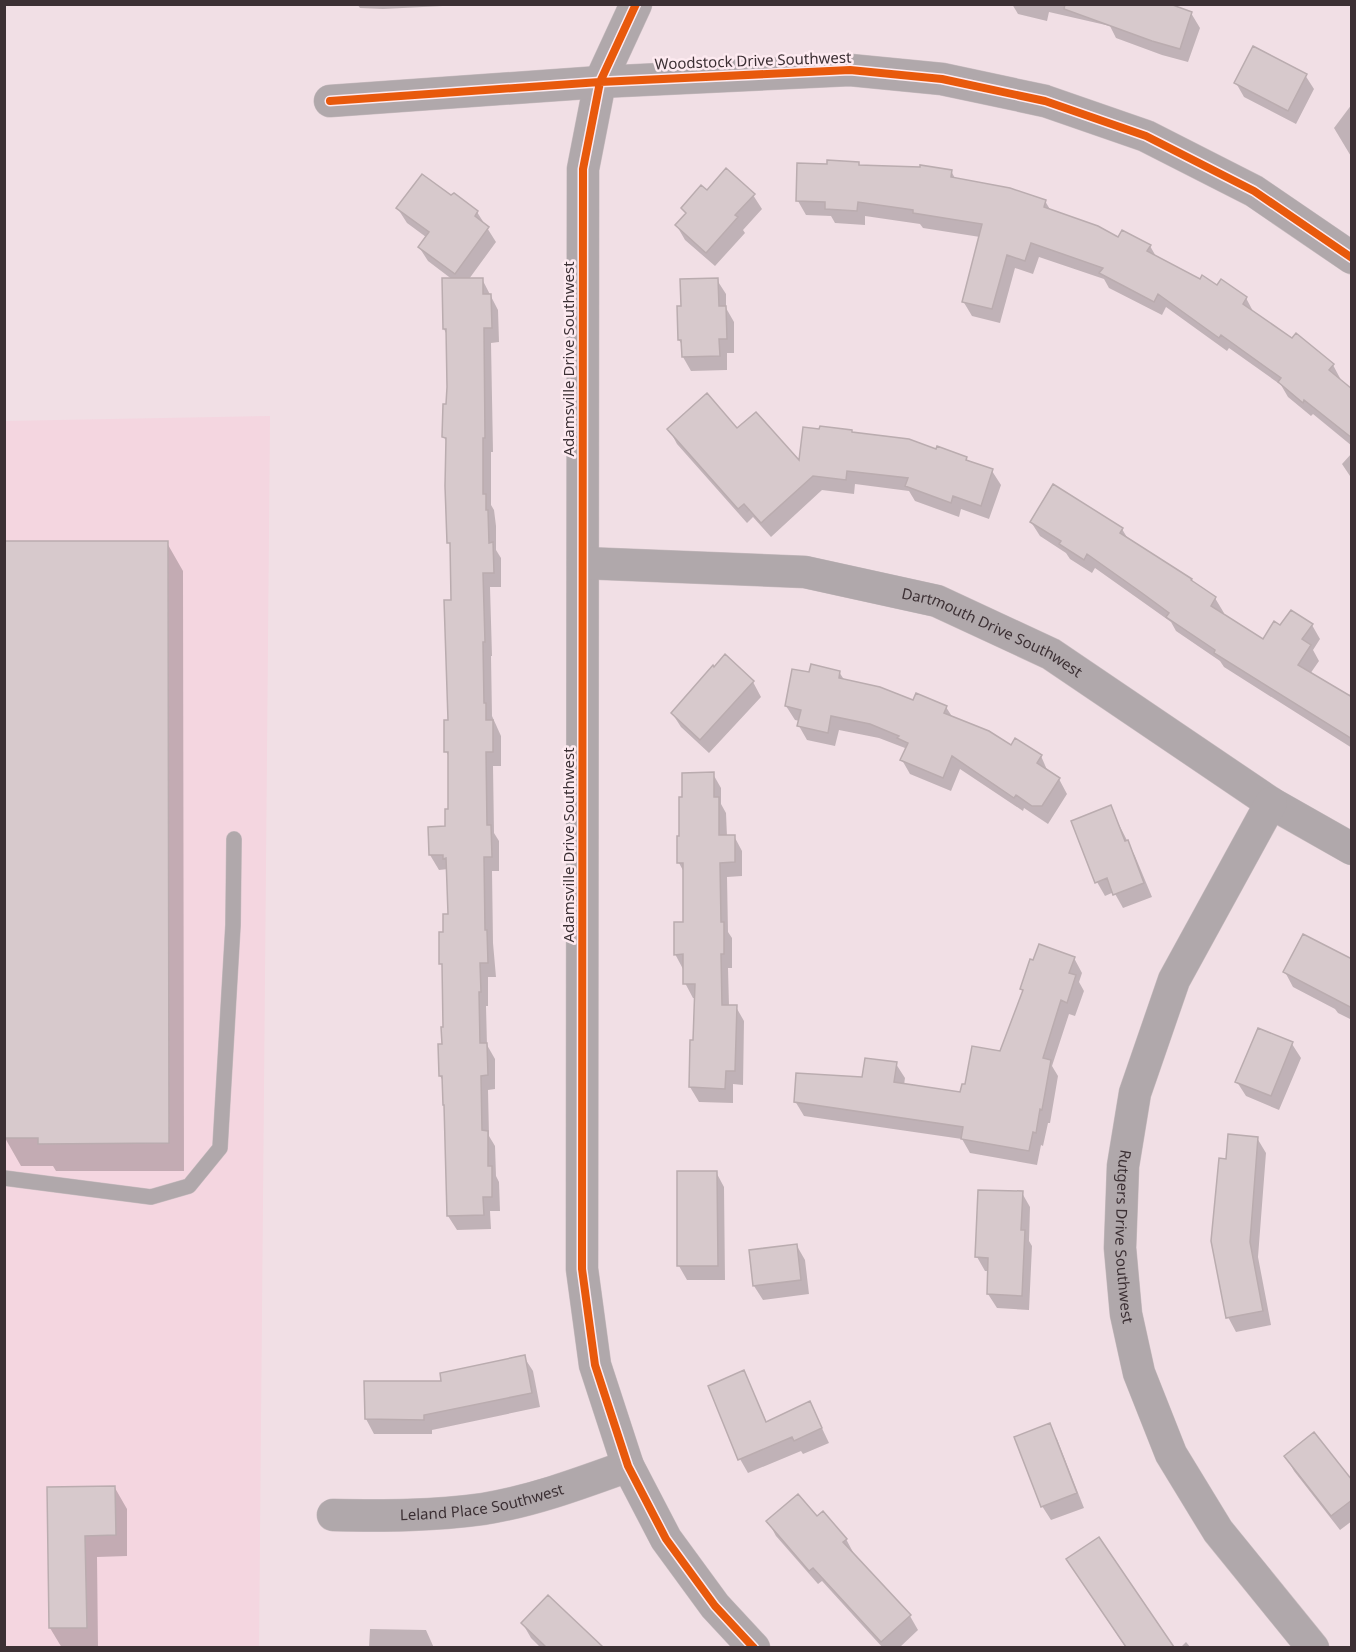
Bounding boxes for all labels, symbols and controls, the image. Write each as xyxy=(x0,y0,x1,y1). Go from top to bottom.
street label: Woodstock Drive Southwest xyxy=(654,47,852,73)
street label: Adamsville Drive Southwest xyxy=(558,261,578,457)
street label: Dartmouth Drive Southwest xyxy=(900,583,1087,682)
street label: Adamsville Drive Southwest xyxy=(558,747,578,943)
street label: Rutgers Drive Southwest xyxy=(1111,1148,1139,1326)
street label: Leland Place Southwest xyxy=(400,1478,567,1524)

